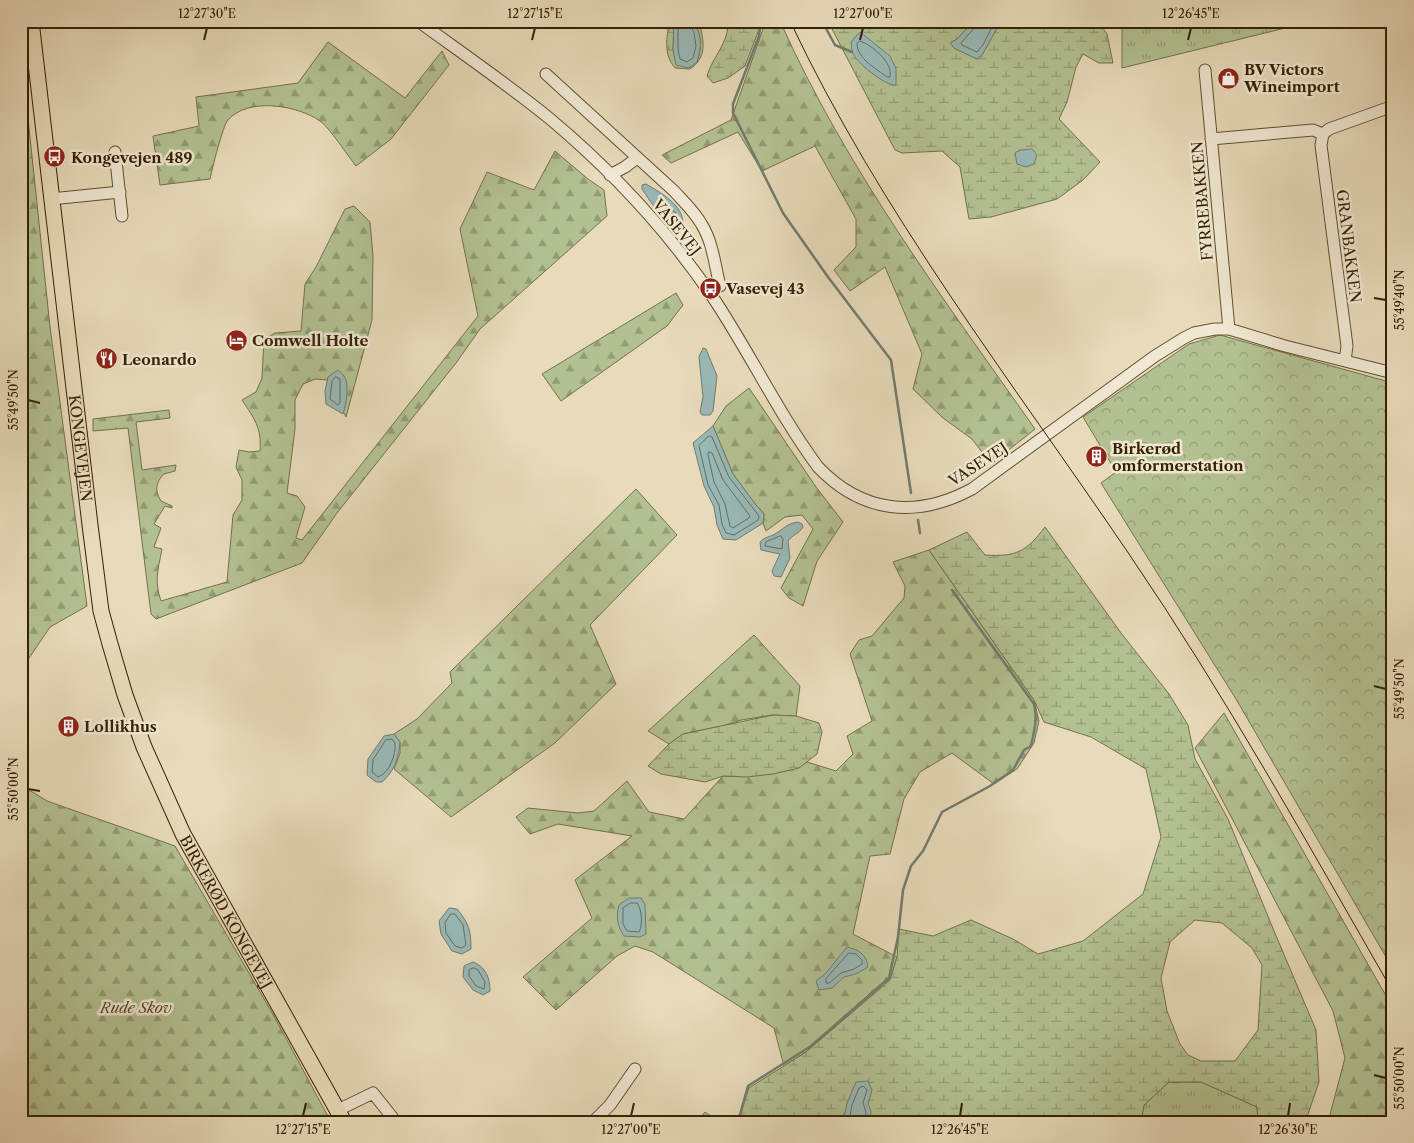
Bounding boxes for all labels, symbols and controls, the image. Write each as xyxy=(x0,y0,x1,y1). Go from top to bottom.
text: 12°27'30"E xyxy=(178,6,236,21)
text: 12°27'15"E xyxy=(507,6,563,21)
text: 12°27'00"E xyxy=(833,6,893,21)
text: 12°26'45"E xyxy=(1162,6,1220,21)
place label: BV Victors Wineimport xyxy=(1243,60,1340,96)
shop icon: BV Victors Wineimport xyxy=(1216,66,1240,90)
street label: FYRREBAKKEN xyxy=(1187,140,1217,262)
bus stop icon: Kongevejen 489 xyxy=(43,145,67,169)
place label: Kongevejen 489 xyxy=(71,148,193,167)
street label: GRANBAKKEN xyxy=(1333,188,1365,304)
street label: VASEVEJ xyxy=(648,194,705,259)
text: 55°49'40"N xyxy=(1392,269,1407,331)
bus stop icon: Vasevej 43 xyxy=(698,276,722,300)
place label: Vasevej 43 xyxy=(725,279,804,298)
hotel icon: Comwell Holte xyxy=(224,328,248,352)
place label: Comwell Holte xyxy=(252,331,369,350)
restaurant icon: Leonardo xyxy=(94,347,118,371)
place label: Leonardo xyxy=(122,350,197,369)
text: 55°49'50"N xyxy=(6,369,21,431)
street label: KONGEVEJEN xyxy=(65,394,97,502)
street label: VASEVEJ xyxy=(944,438,1011,491)
place label: Birkerød omformerstation xyxy=(1112,439,1244,475)
building icon: Birkerød omformerstation xyxy=(1084,445,1108,469)
text: 55°49'50"N xyxy=(1392,658,1407,720)
building icon: Lollikhus xyxy=(56,714,80,738)
place label: Lollikhus xyxy=(84,717,157,736)
text: 55°50'00"N xyxy=(6,757,21,821)
street label: BIRKERØD KONGEVEJ xyxy=(176,831,277,992)
park label: Rude Skov xyxy=(99,998,172,1017)
text: 55°50'00"N xyxy=(1392,1046,1407,1110)
text: 12°27'15"E xyxy=(275,1122,331,1137)
text: 12°27'00"E xyxy=(601,1122,661,1137)
text: 12°26'45"E xyxy=(931,1122,989,1137)
text: 12°26'30"E xyxy=(1258,1122,1318,1137)

